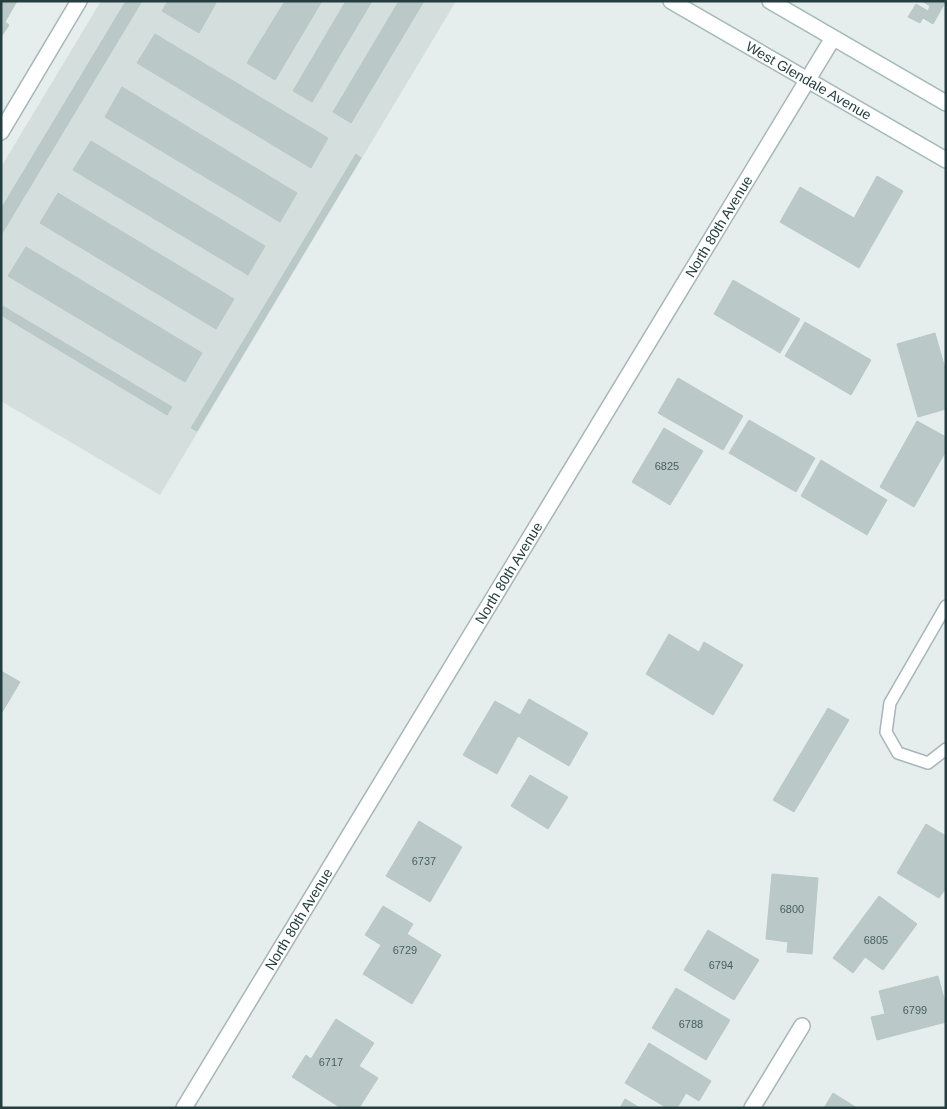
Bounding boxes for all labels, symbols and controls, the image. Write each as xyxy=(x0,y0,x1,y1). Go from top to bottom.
street label: West Glendale Avenue xyxy=(743,38,874,123)
street label: North 80th Avenue xyxy=(682,173,756,280)
house number: 6825 xyxy=(655,460,679,472)
street label: North 80th Avenue xyxy=(472,519,546,626)
house number: 6737 xyxy=(412,855,436,867)
street label: North 80th Avenue xyxy=(262,865,336,973)
house number: 6800 xyxy=(780,903,804,915)
house number: 6805 xyxy=(864,934,888,946)
house number: 6729 xyxy=(393,944,417,956)
house number: 6794 xyxy=(709,959,733,971)
house number: 6799 xyxy=(903,1004,927,1016)
house number: 6788 xyxy=(679,1018,703,1030)
house number: 6717 xyxy=(319,1056,343,1068)

